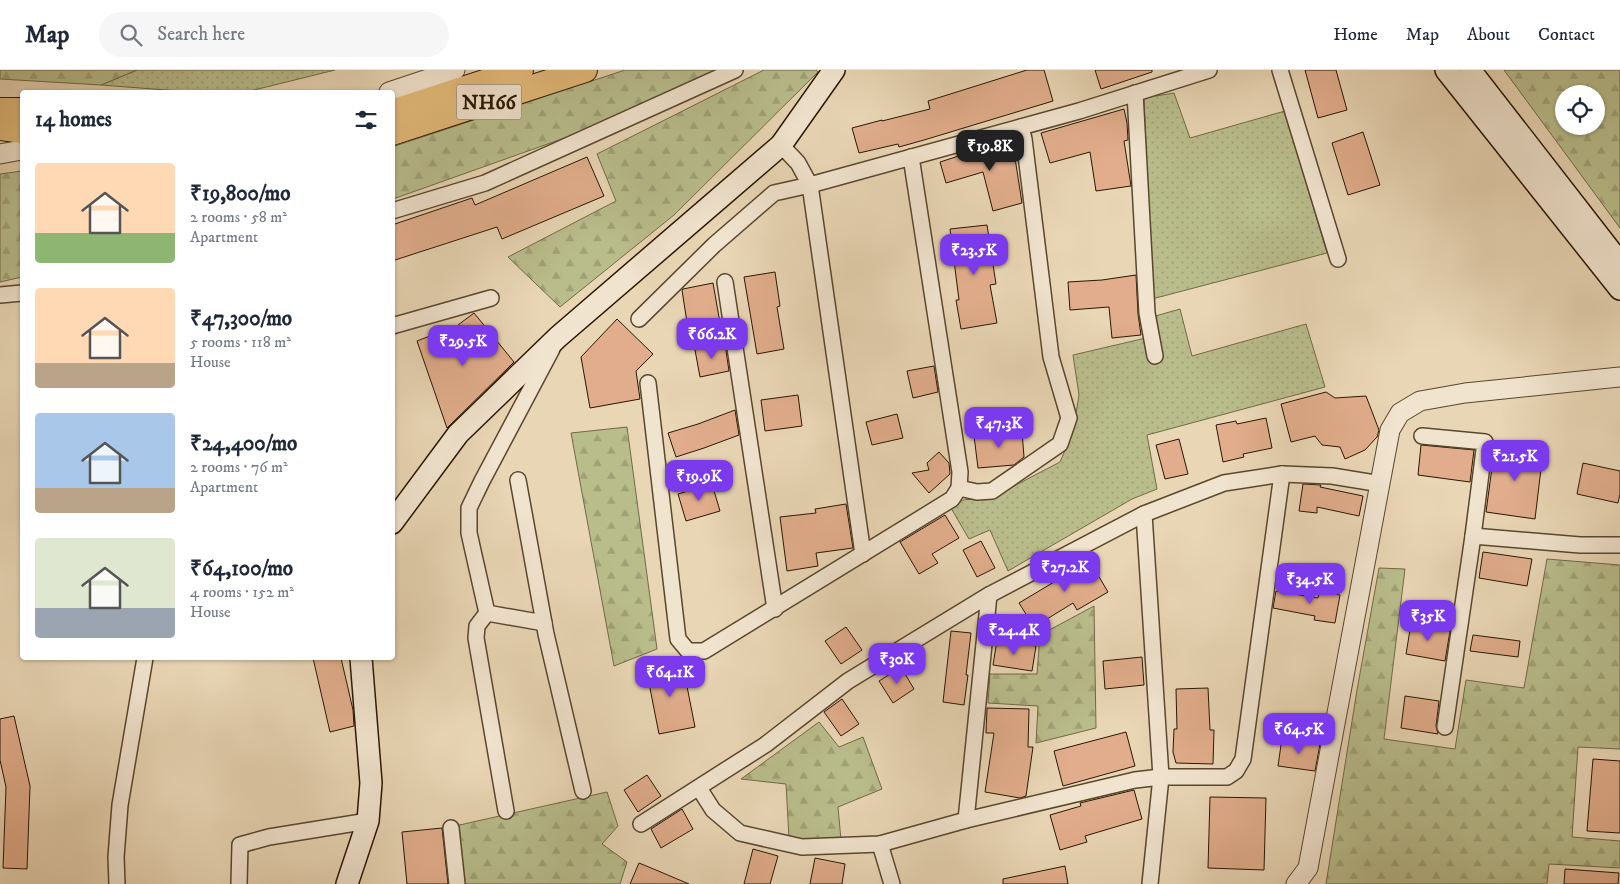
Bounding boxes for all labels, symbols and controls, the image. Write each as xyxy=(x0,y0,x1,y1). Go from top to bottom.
search box xyxy=(99,12,449,57)
text: Map xyxy=(25,20,69,50)
icon: search xyxy=(117,21,145,49)
text: Search here xyxy=(157,23,245,46)
text: Home xyxy=(1333,24,1378,46)
text: Map xyxy=(1406,24,1439,46)
text: About xyxy=(1467,24,1510,46)
text: Contact xyxy=(1538,24,1595,46)
road number: NH66 xyxy=(456,85,522,120)
map controls xyxy=(1555,85,1605,135)
button: locate xyxy=(1555,85,1605,135)
icon: filters xyxy=(352,106,380,134)
text: 14 homes xyxy=(35,107,112,133)
pin: ₹19.8K xyxy=(949,129,1031,172)
text: ₹19.8K xyxy=(967,136,1013,156)
text: ₹19,800/mo xyxy=(190,181,291,207)
icon: home xyxy=(75,183,135,243)
text: 2 rooms · 58 m² xyxy=(190,207,287,227)
text: Apartment xyxy=(190,227,258,247)
pin: ₹23.5K xyxy=(933,234,1015,276)
text: ₹23.5K xyxy=(951,240,997,260)
text: ₹47,300/mo xyxy=(190,306,292,332)
icon: home xyxy=(75,308,135,368)
pin: ₹66.2K xyxy=(671,318,753,360)
pin: ₹29.5K xyxy=(422,324,504,367)
text: ₹66.2K xyxy=(688,324,736,344)
text: ₹29.5K xyxy=(439,331,487,351)
text: 5 rooms · 118 m² xyxy=(190,332,291,352)
text: House xyxy=(190,352,231,372)
pin: ₹47.3K xyxy=(958,406,1040,449)
text: ₹47.3K xyxy=(975,413,1023,433)
text: ₹24,400/mo xyxy=(190,431,297,457)
icon: home xyxy=(75,433,135,493)
pin: ₹21.5K xyxy=(1474,440,1556,482)
text: ₹21.5K xyxy=(1492,446,1538,466)
text: 2 rooms · 76 m² xyxy=(190,457,288,477)
pin: ₹19.9K xyxy=(658,460,740,502)
text: ₹19.9K xyxy=(676,466,722,486)
text: Apartment xyxy=(190,477,258,497)
pin: ₹27.2K xyxy=(1024,550,1106,593)
text: ₹64,100/mo xyxy=(190,556,293,582)
text: ₹27.2K xyxy=(1041,557,1089,577)
icon: home xyxy=(75,558,135,618)
pin: ₹34.5K xyxy=(1269,562,1351,605)
text: ₹34.5K xyxy=(1286,569,1334,589)
text: 4 rooms · 152 m² xyxy=(190,582,294,602)
pin: ₹35K xyxy=(1398,600,1458,642)
text: House xyxy=(190,602,231,622)
text: ₹35K xyxy=(1411,606,1445,626)
pin: ₹24.4K xyxy=(973,614,1055,656)
text: ₹24.4K xyxy=(988,620,1040,640)
pin: ₹30K xyxy=(867,642,927,685)
text: ₹30K xyxy=(880,649,914,669)
pin: ₹64.1K xyxy=(629,656,711,698)
text: ₹64.1K xyxy=(646,662,694,682)
pin: ₹64.5K xyxy=(1258,712,1340,755)
text: ₹64.5K xyxy=(1274,719,1324,739)

